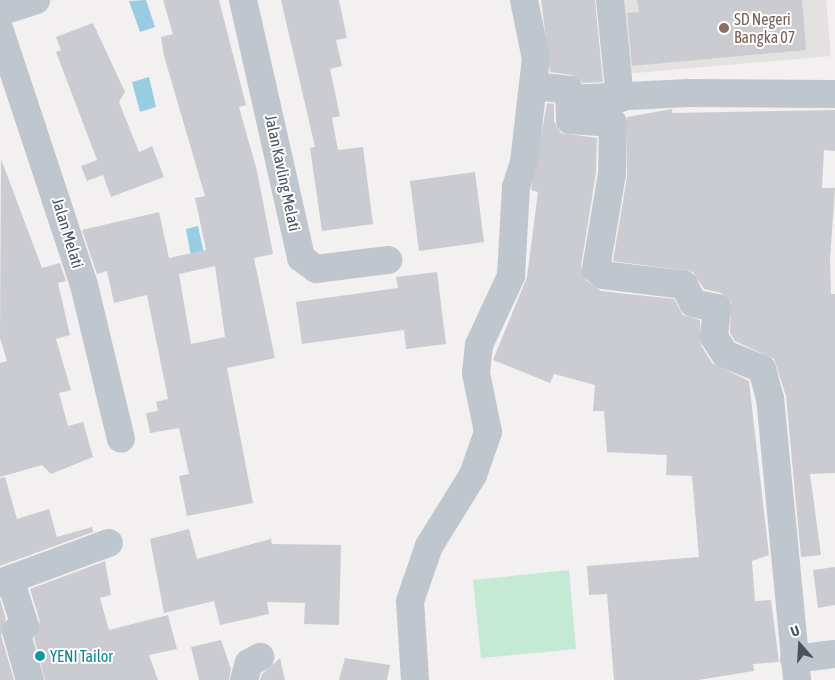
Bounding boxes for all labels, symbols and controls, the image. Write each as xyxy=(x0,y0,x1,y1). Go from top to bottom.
place label: SD Negeri Bangka 07 xyxy=(734,9,795,47)
marker: SD Negeri Bangka 07 xyxy=(718,22,730,34)
street label: Jalan Kavling Melati xyxy=(261,113,305,233)
street label: Jalan Melati xyxy=(48,196,88,270)
north arrow xyxy=(775,620,825,670)
text: U xyxy=(789,622,802,640)
place label: YENI Tailor xyxy=(50,646,113,666)
marker: YENI Tailor xyxy=(34,650,46,662)

